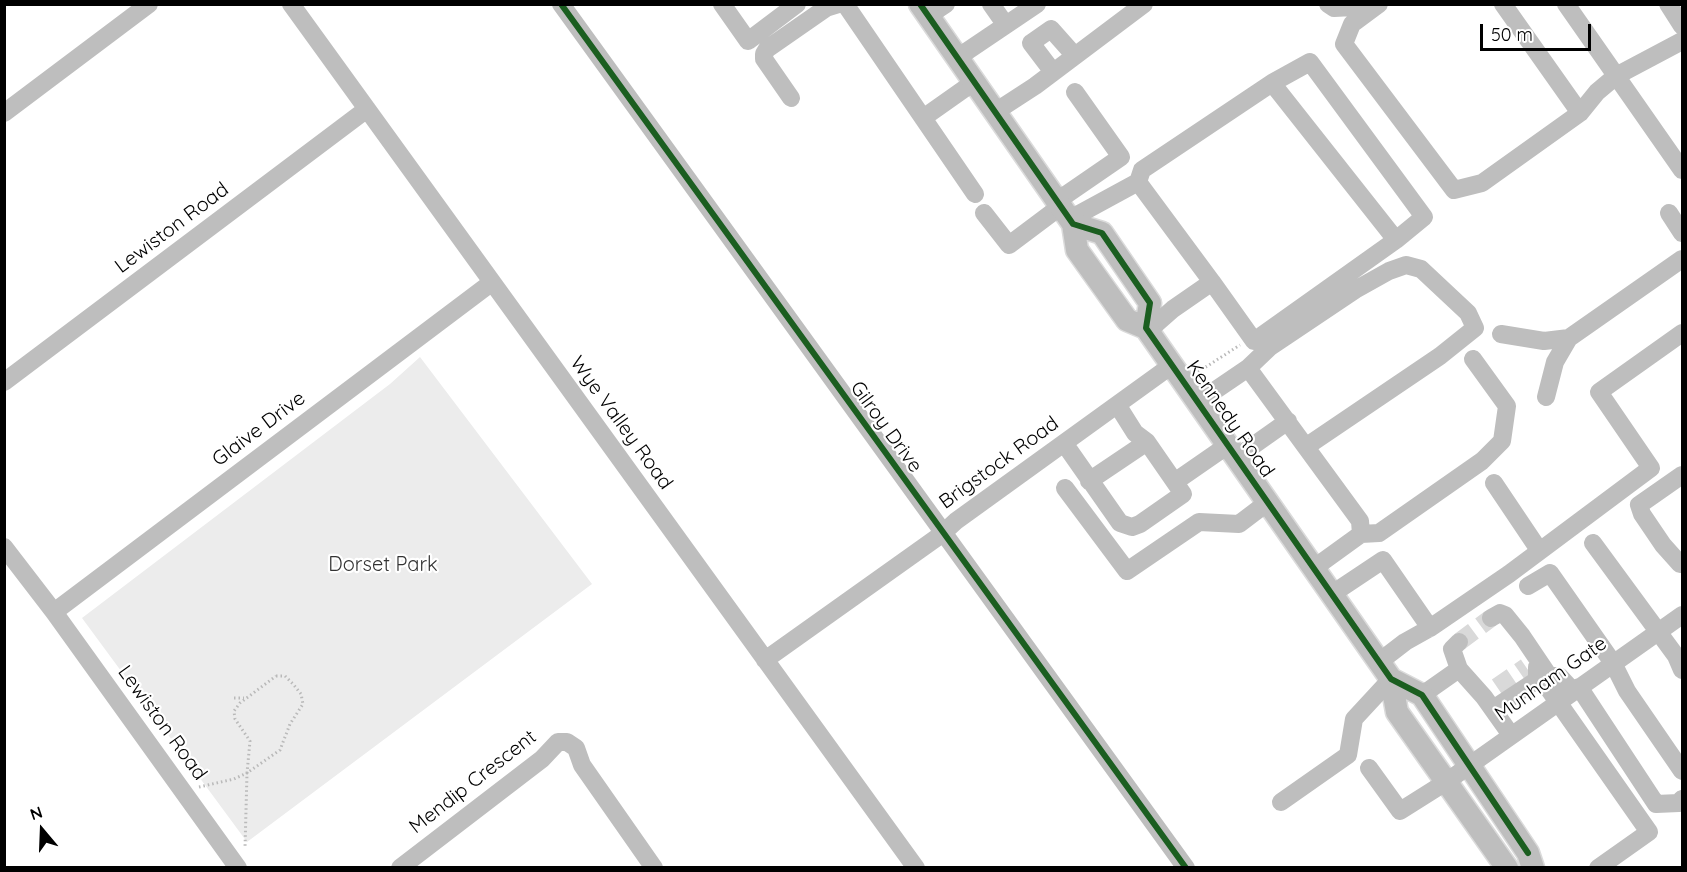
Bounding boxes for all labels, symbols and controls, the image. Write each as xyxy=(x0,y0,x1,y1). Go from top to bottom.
scale bar xyxy=(1483,12,1594,50)
text: 50 m xyxy=(1491,23,1533,46)
street label: Lewiston Road xyxy=(110,177,234,279)
street label: Wye Valley Road xyxy=(565,352,677,494)
street label: Kennedy Road xyxy=(1181,356,1279,482)
street label: Gilroy Drive xyxy=(845,377,927,477)
street label: Glaive Drive xyxy=(208,386,310,472)
street label: Brigstock Road xyxy=(935,412,1063,514)
park label: Dorset Park xyxy=(328,553,438,577)
street label: Munham Gate xyxy=(1490,632,1612,726)
street label: Lewiston Road xyxy=(112,661,212,785)
street label: Mendip Crescent xyxy=(405,725,541,839)
north arrow xyxy=(12,800,72,860)
text: N xyxy=(27,802,45,824)

